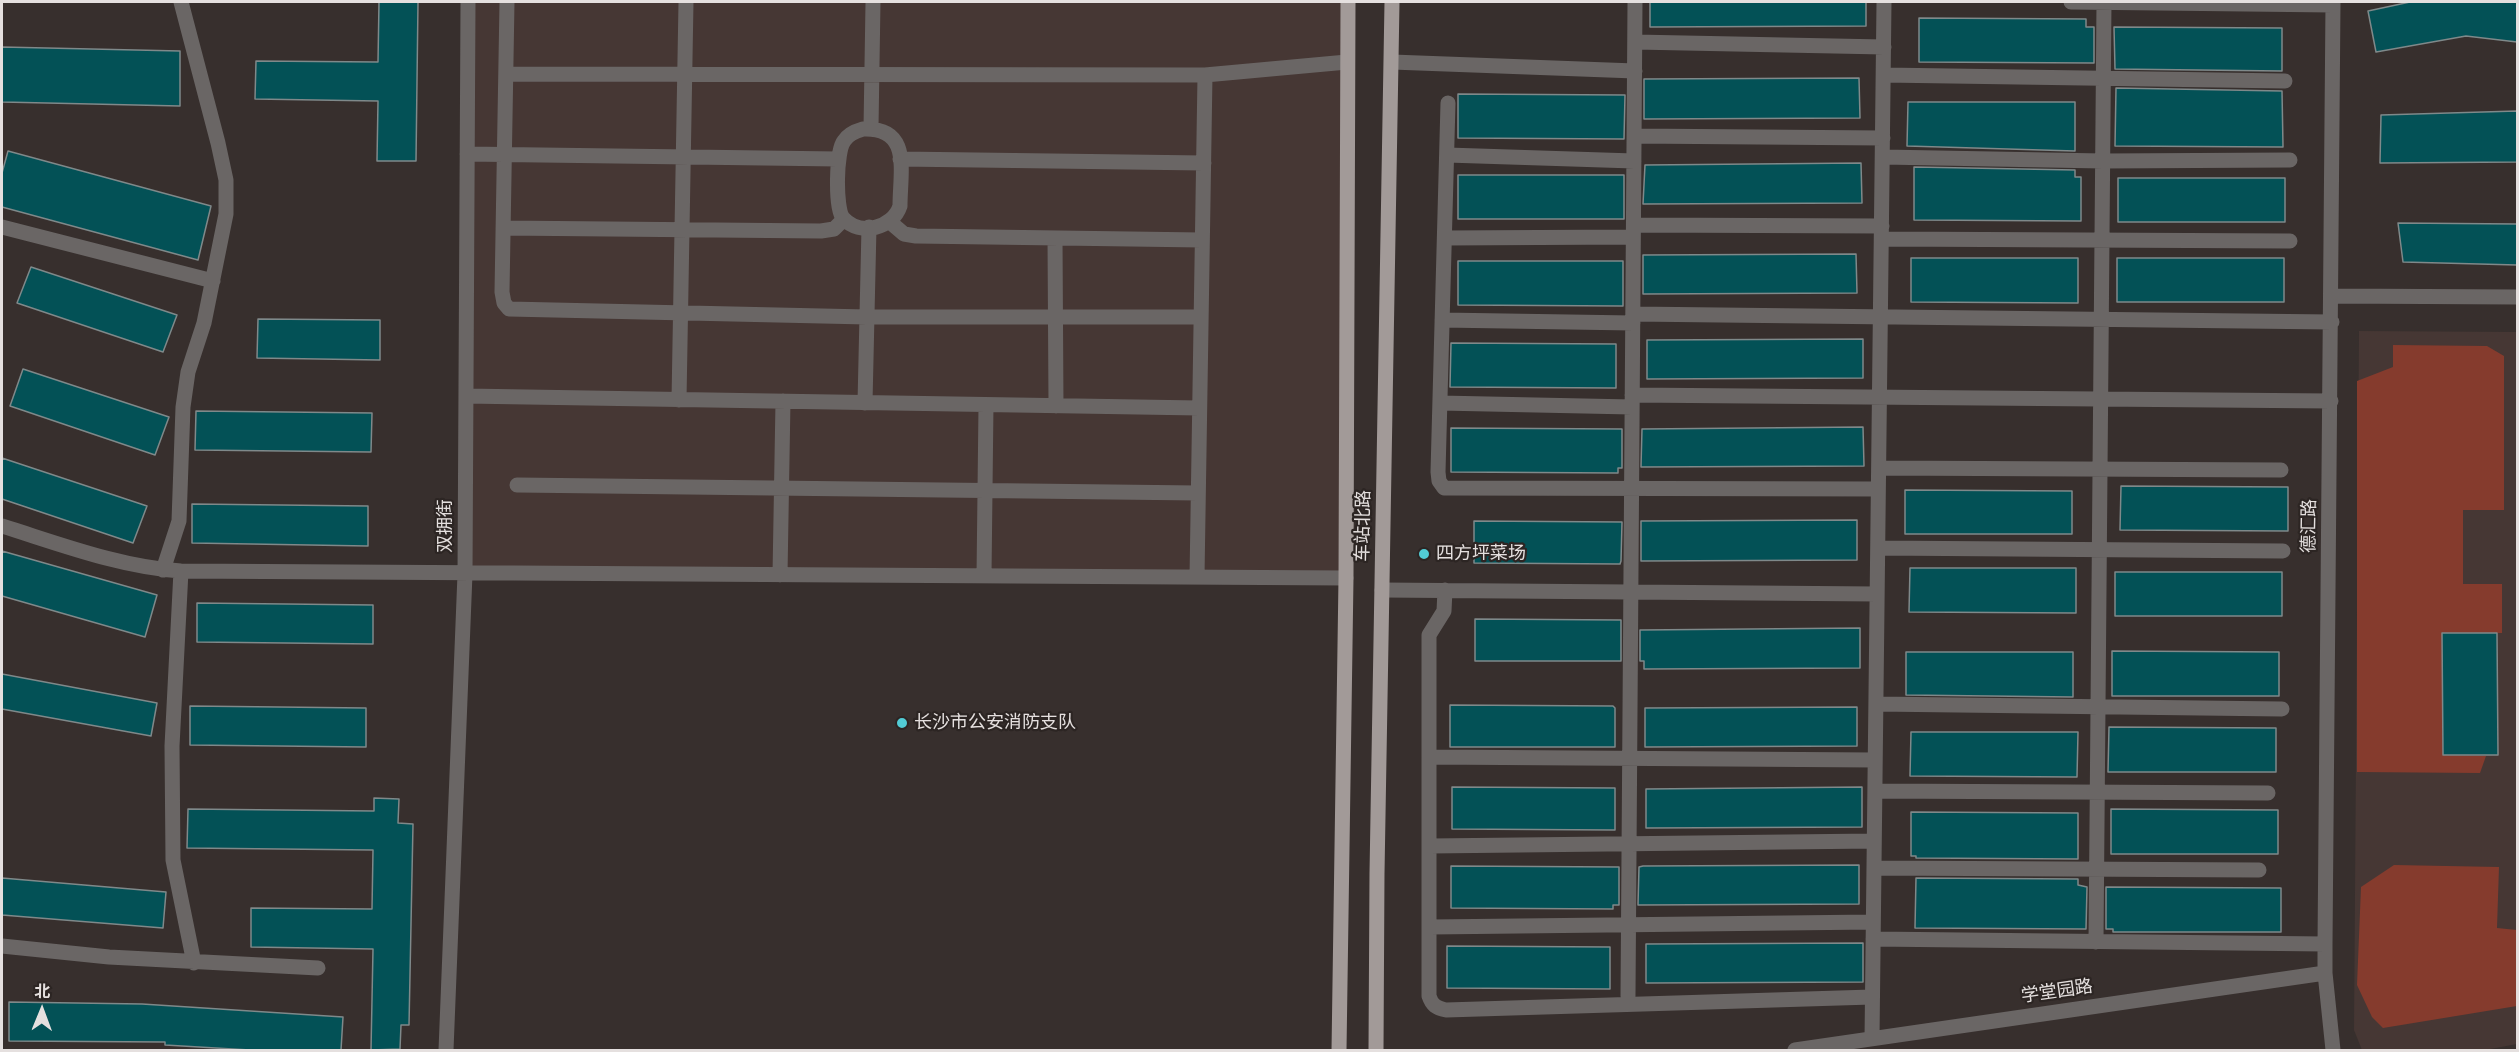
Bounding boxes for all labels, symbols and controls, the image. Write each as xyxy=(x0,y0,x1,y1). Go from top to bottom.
street label: 车站北路 xyxy=(1353,490,1375,562)
street label: 双拥街 xyxy=(435,499,457,553)
street label: 德汇路 xyxy=(2299,499,2321,553)
place label: 四方坪菜场 xyxy=(1436,543,1526,565)
marker: 四方坪菜场 xyxy=(1417,547,1431,561)
place label: 长沙市公安消防支队 xyxy=(914,712,1076,734)
marker: 长沙市公安消防支队 xyxy=(895,716,909,730)
street label: 学堂园路 xyxy=(2020,976,2094,1008)
north arrow xyxy=(12,980,72,1040)
text: 北 xyxy=(34,982,50,1001)

